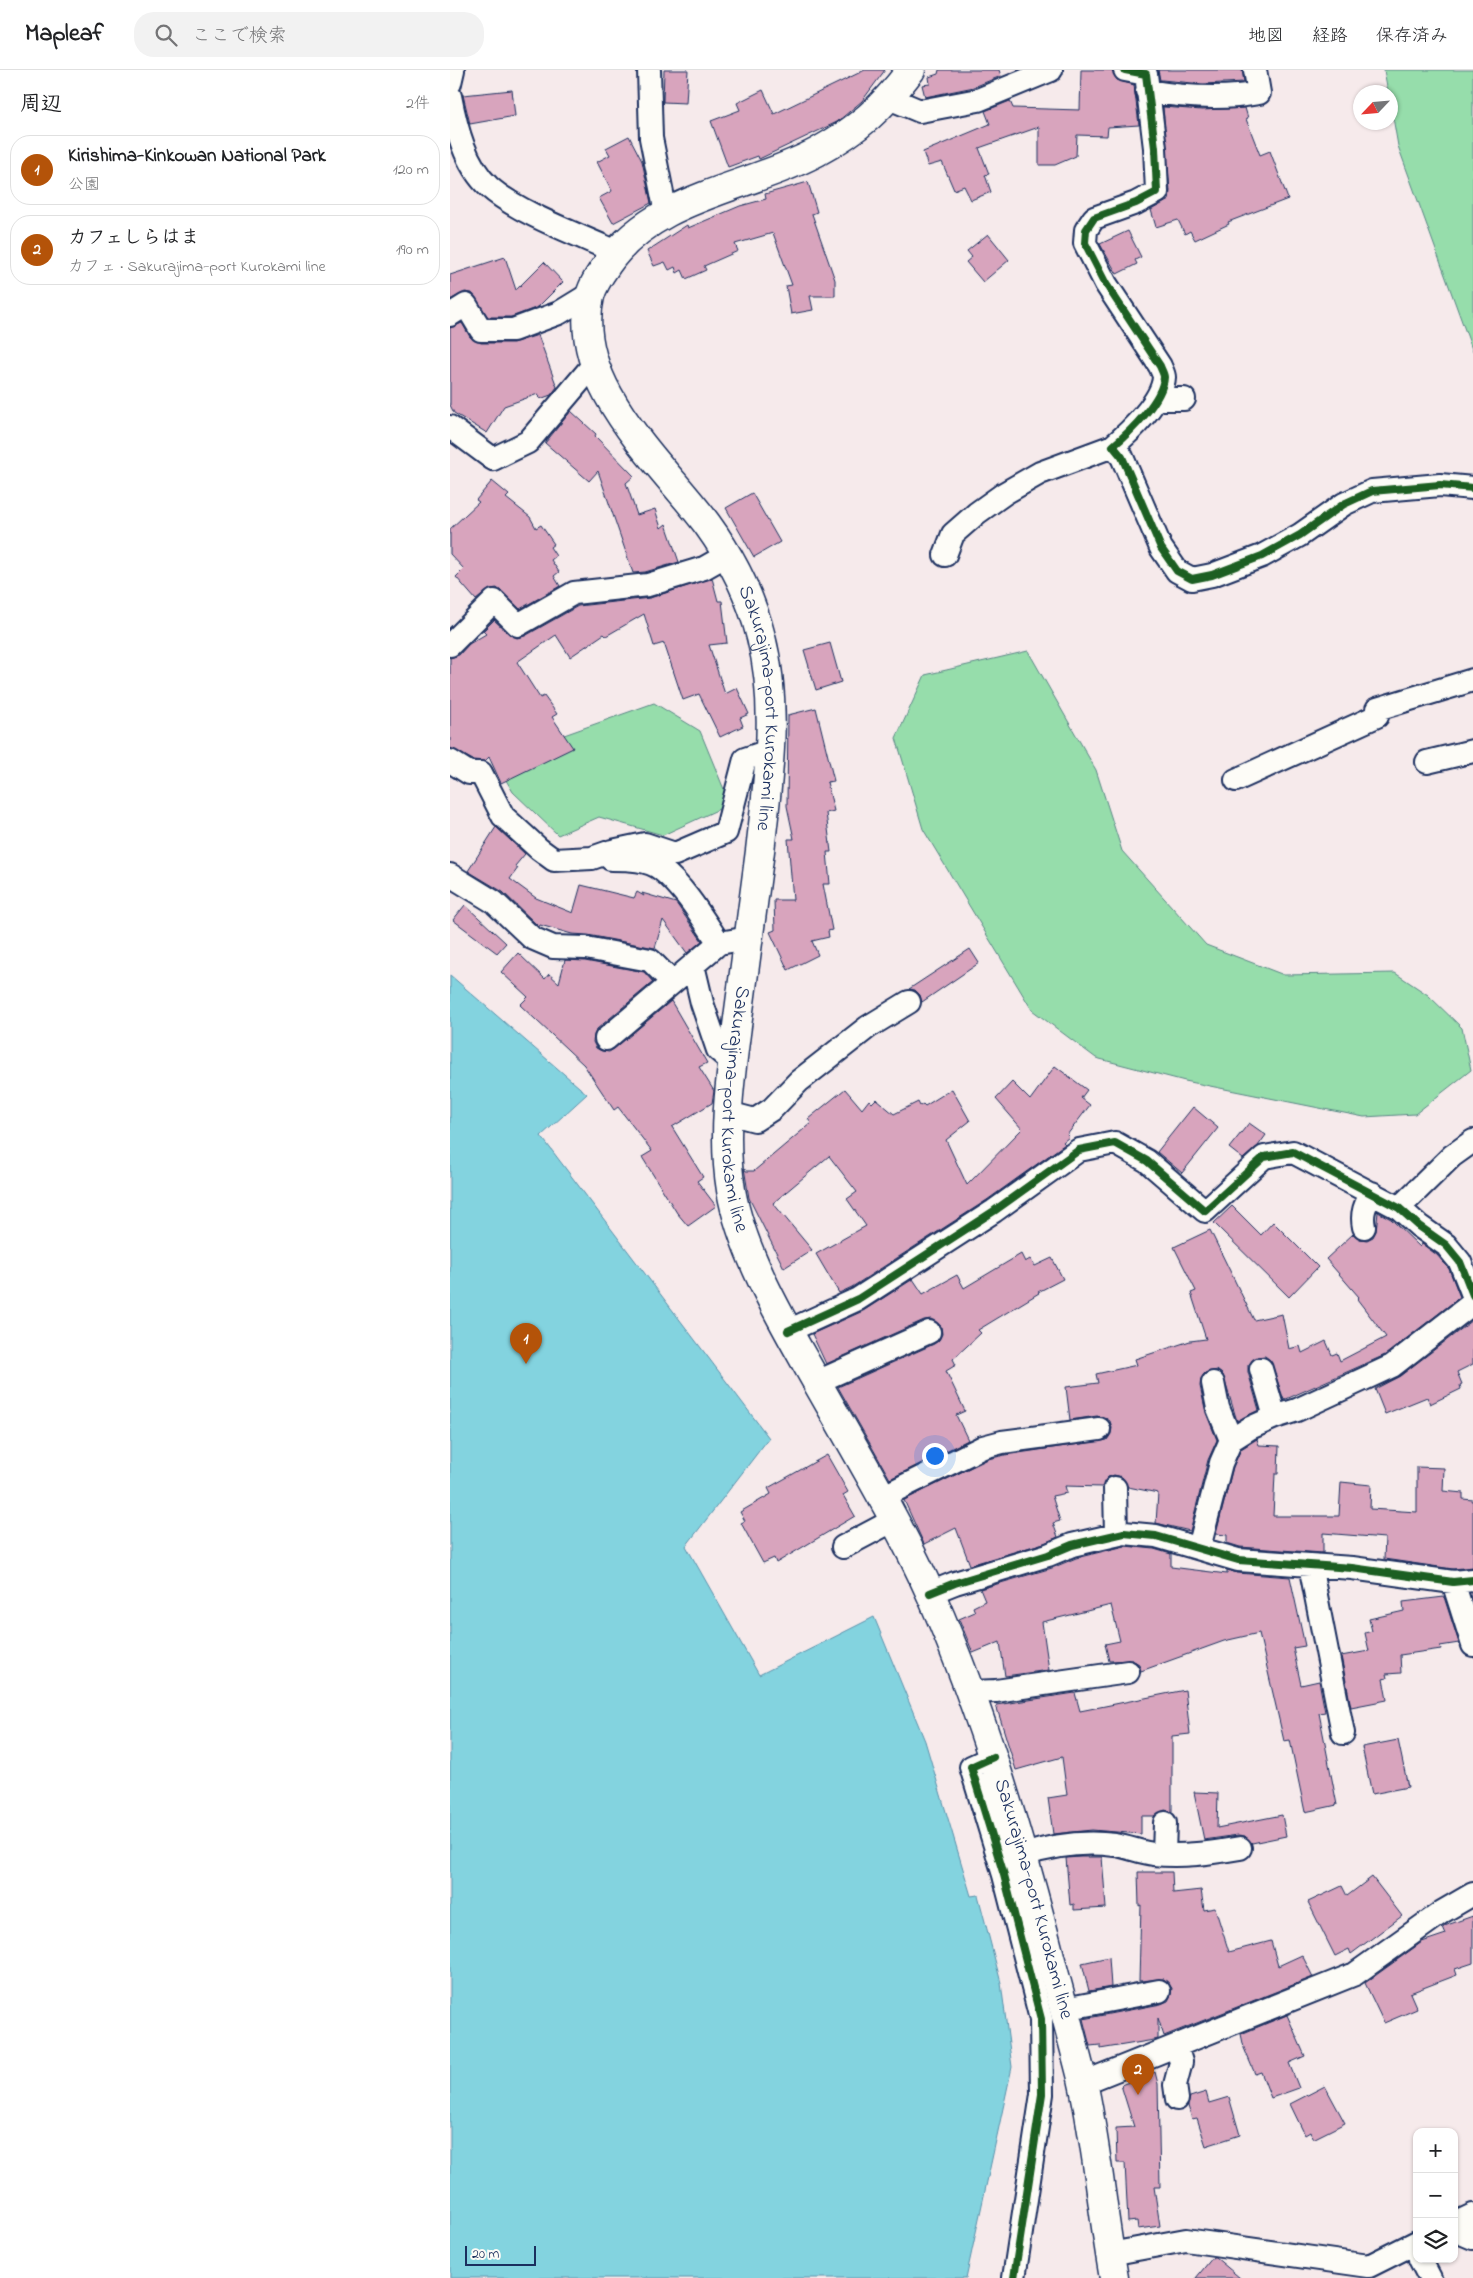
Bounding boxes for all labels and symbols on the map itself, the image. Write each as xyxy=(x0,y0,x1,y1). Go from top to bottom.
north arrow xyxy=(1353,85,1398,130)
street label: Sakurajima-port Kurokami line xyxy=(730,581,785,832)
street label: Sakurajima-port Kurokami line xyxy=(712,984,757,1236)
pin: 1 xyxy=(510,1323,542,1364)
your location xyxy=(922,1443,948,1469)
street label: Sakurajima-port Kurokami line xyxy=(986,1775,1081,2022)
pin: 2 xyxy=(1122,2054,1154,2095)
scale bar xyxy=(465,2243,536,2266)

